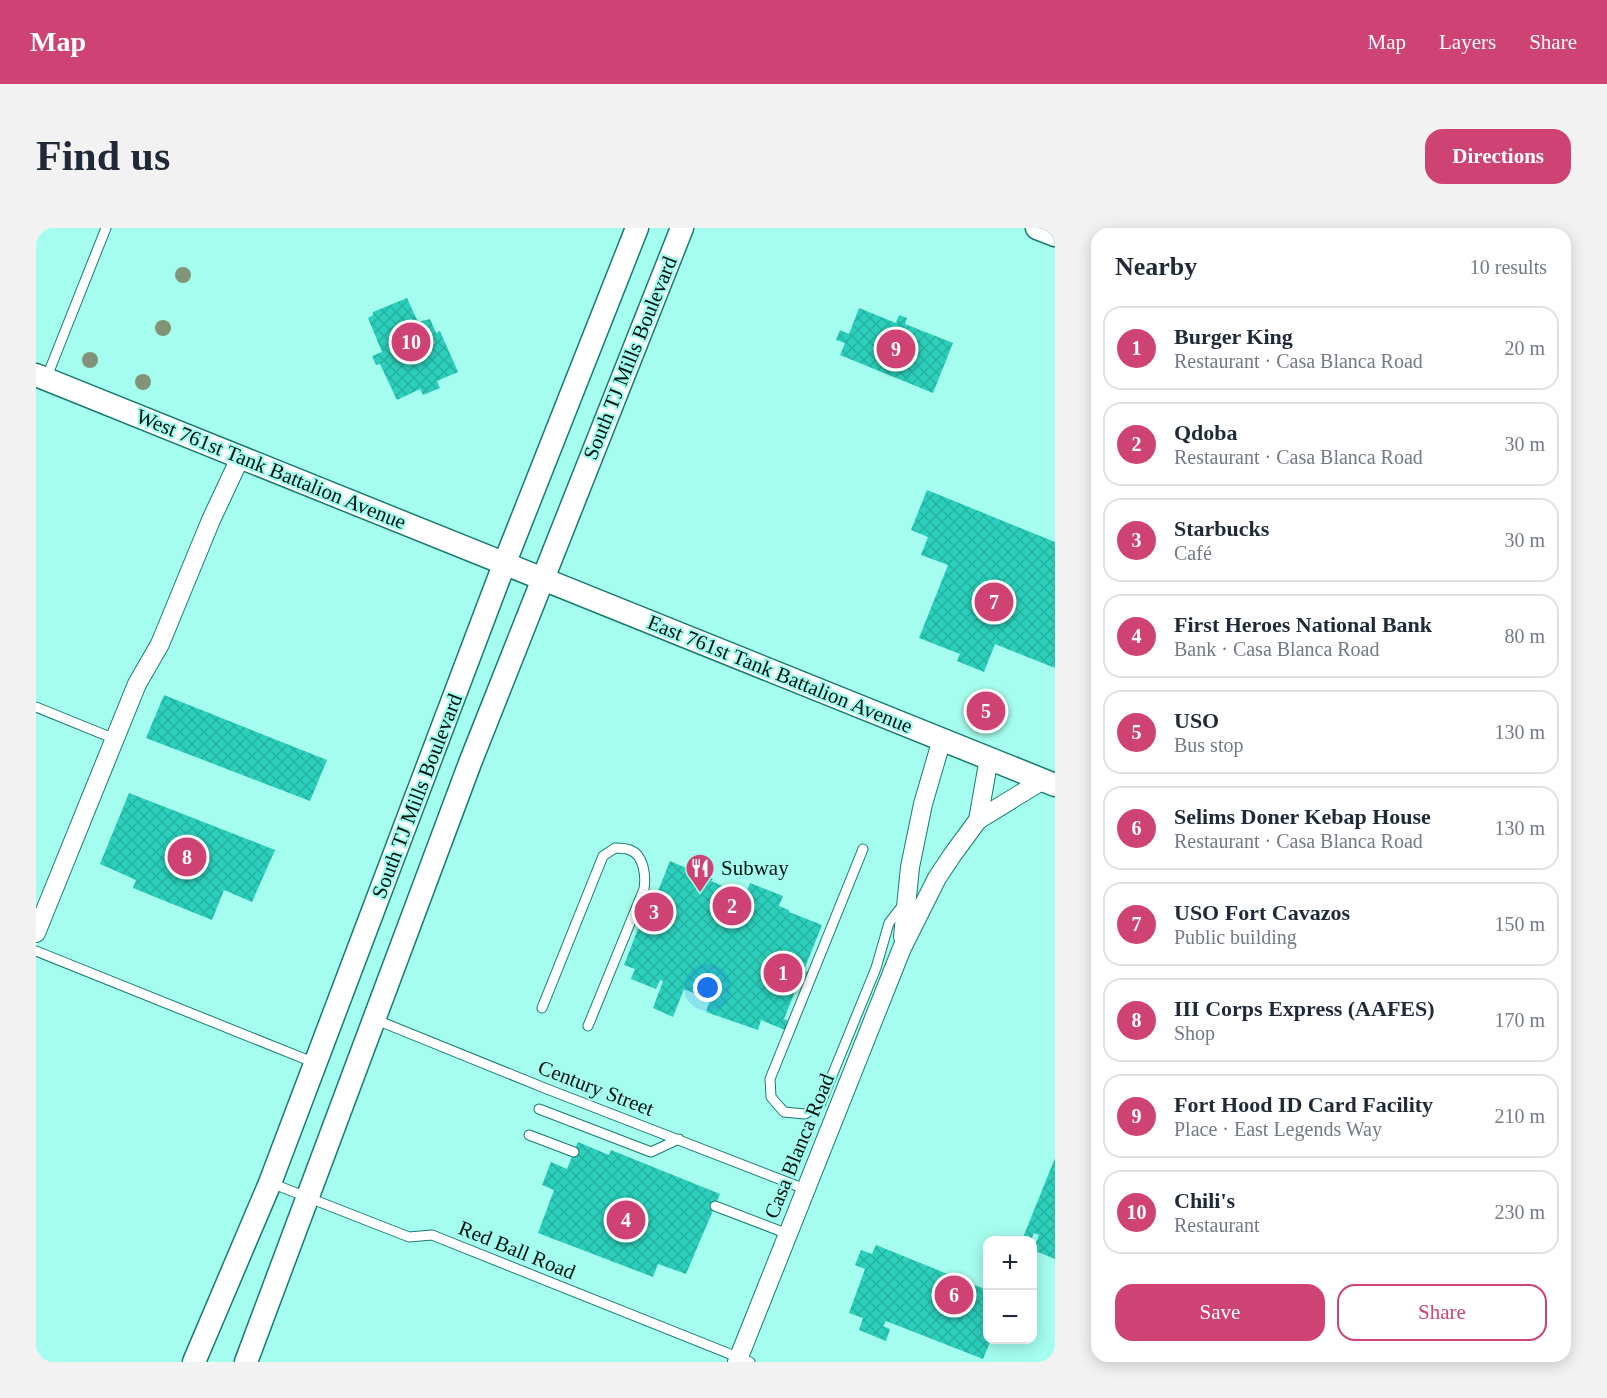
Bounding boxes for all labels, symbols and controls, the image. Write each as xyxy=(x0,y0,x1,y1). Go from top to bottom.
text: Map xyxy=(30,26,86,57)
text: Map xyxy=(1368,30,1406,54)
text: Layers xyxy=(1439,30,1496,54)
text: Share xyxy=(1529,30,1577,54)
button: Directions xyxy=(1425,129,1571,184)
text: Find us xyxy=(36,133,170,179)
street label: South TJ Mills Boulevard xyxy=(578,252,682,463)
text: Nearby xyxy=(1115,252,1197,281)
text: 10 results xyxy=(1470,256,1547,278)
pin: 10 xyxy=(392,320,430,364)
text: Burger King xyxy=(1174,324,1293,349)
pin: 9 xyxy=(876,326,916,372)
text: 1 xyxy=(1132,337,1142,359)
text: 20 m xyxy=(1504,337,1545,359)
text: Restaurant · Casa Blanca Road xyxy=(1174,350,1423,372)
street label: West 761st Tank Battalion Avenue xyxy=(133,404,409,534)
text: Qdoba xyxy=(1174,420,1238,445)
text: 2 xyxy=(1132,433,1142,455)
text: 30 m xyxy=(1504,433,1545,455)
text: Restaurant · Casa Blanca Road xyxy=(1174,446,1423,468)
text: Starbucks xyxy=(1174,516,1269,541)
text: 3 xyxy=(1132,529,1142,551)
text: 30 m xyxy=(1504,529,1545,551)
text: Café xyxy=(1174,542,1212,564)
pin: 7 xyxy=(974,580,1014,625)
street label: East 761st Tank Battalion Avenue xyxy=(644,610,916,738)
text: First Heroes National Bank xyxy=(1174,612,1432,637)
text: 4 xyxy=(1132,625,1142,647)
text: 80 m xyxy=(1504,625,1545,647)
text: Bank · Casa Blanca Road xyxy=(1174,638,1380,660)
pin: 5 xyxy=(966,688,1006,734)
street label: South TJ Mills Boulevard xyxy=(367,690,467,902)
text: USO xyxy=(1174,708,1219,733)
text: 5 xyxy=(1132,721,1142,743)
text: 130 m xyxy=(1494,721,1545,743)
text: Bus stop xyxy=(1174,734,1243,756)
text: Selims Doner Kebap House xyxy=(1174,804,1431,829)
text: 6 xyxy=(1132,817,1142,839)
text: 130 m xyxy=(1494,817,1545,839)
text: Restaurant · Casa Blanca Road xyxy=(1174,830,1423,852)
pin: 8 xyxy=(168,834,206,880)
restaurant icon: Subway xyxy=(684,852,716,894)
place label: Subway xyxy=(721,856,789,880)
pin: 2 xyxy=(712,884,752,928)
pin: 3 xyxy=(634,890,674,934)
text: USO Fort Cavazos xyxy=(1174,900,1350,925)
text: 7 xyxy=(1132,913,1142,935)
text: 150 m xyxy=(1494,913,1545,935)
text: Public building xyxy=(1174,926,1297,948)
pin: 1 xyxy=(764,950,802,996)
your location xyxy=(693,973,722,1002)
text: III Corps Express (AAFES) xyxy=(1174,996,1435,1021)
text: 8 xyxy=(1132,1009,1142,1031)
text: 170 m xyxy=(1494,1009,1545,1031)
text: Shop xyxy=(1174,1022,1215,1044)
street label: Century Street xyxy=(535,1055,657,1121)
street label: Casa Blanca Road xyxy=(759,1070,839,1222)
text: Fort Hood ID Card Facility xyxy=(1174,1092,1433,1117)
text: 9 xyxy=(1132,1105,1142,1127)
text: 210 m xyxy=(1494,1105,1545,1127)
text: Place · East Legends Way xyxy=(1174,1118,1382,1140)
text: Chili's xyxy=(1174,1188,1235,1213)
pin: 4 xyxy=(606,1198,646,1242)
text: 10 xyxy=(1127,1201,1147,1223)
text: 230 m xyxy=(1494,1201,1545,1223)
text: Restaurant xyxy=(1174,1214,1260,1236)
street label: Red Ball Road xyxy=(455,1216,579,1284)
map controls xyxy=(983,1236,1037,1344)
button: + xyxy=(983,1236,1037,1290)
pin: 6 xyxy=(934,1272,974,1318)
button: Save xyxy=(1115,1284,1325,1341)
button: Share xyxy=(1337,1284,1547,1341)
button: − xyxy=(983,1290,1037,1344)

